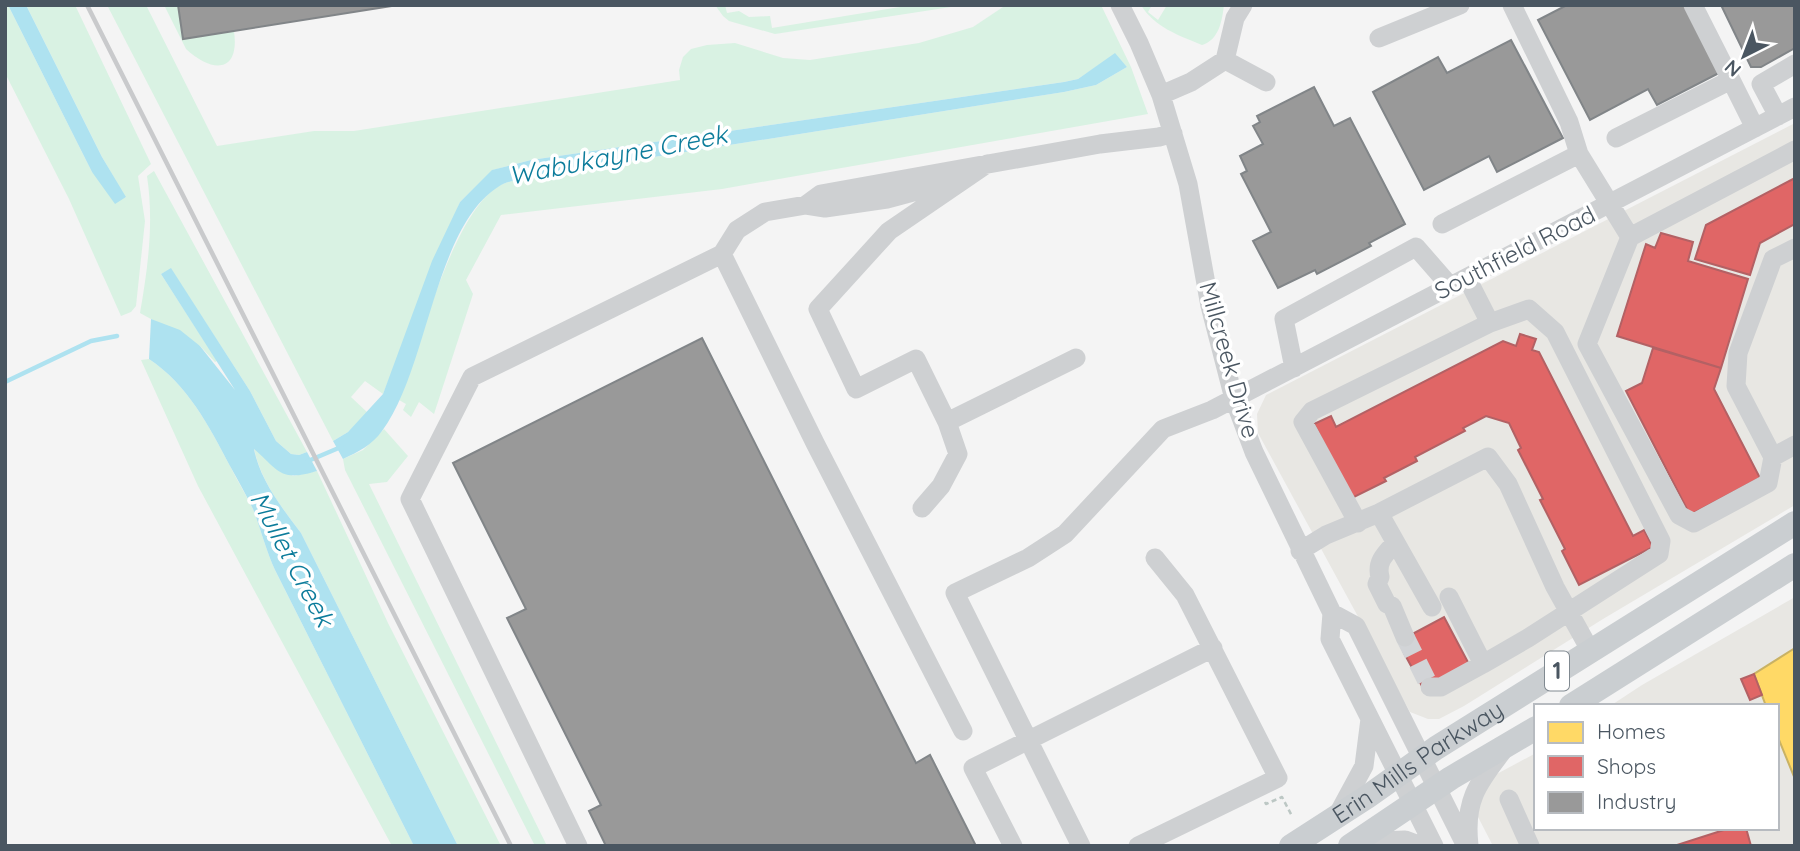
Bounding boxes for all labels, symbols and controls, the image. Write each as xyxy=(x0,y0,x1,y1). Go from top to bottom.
north arrow xyxy=(1709,21,1779,91)
text: N xyxy=(1719,55,1746,82)
water label: Wabukayne Creek xyxy=(506,117,732,192)
street label: Southfield Road xyxy=(1429,199,1600,306)
street label: Millcreek Drive xyxy=(1193,278,1267,441)
water label: Mullet Creek xyxy=(243,486,343,634)
road number: 1 xyxy=(1545,652,1569,691)
street label: Erin Mills Parkway xyxy=(1326,694,1508,829)
legend xyxy=(1534,704,1779,830)
text: Homes xyxy=(1597,718,1666,744)
text: Shops xyxy=(1597,753,1656,779)
text: Industry xyxy=(1597,788,1676,814)

